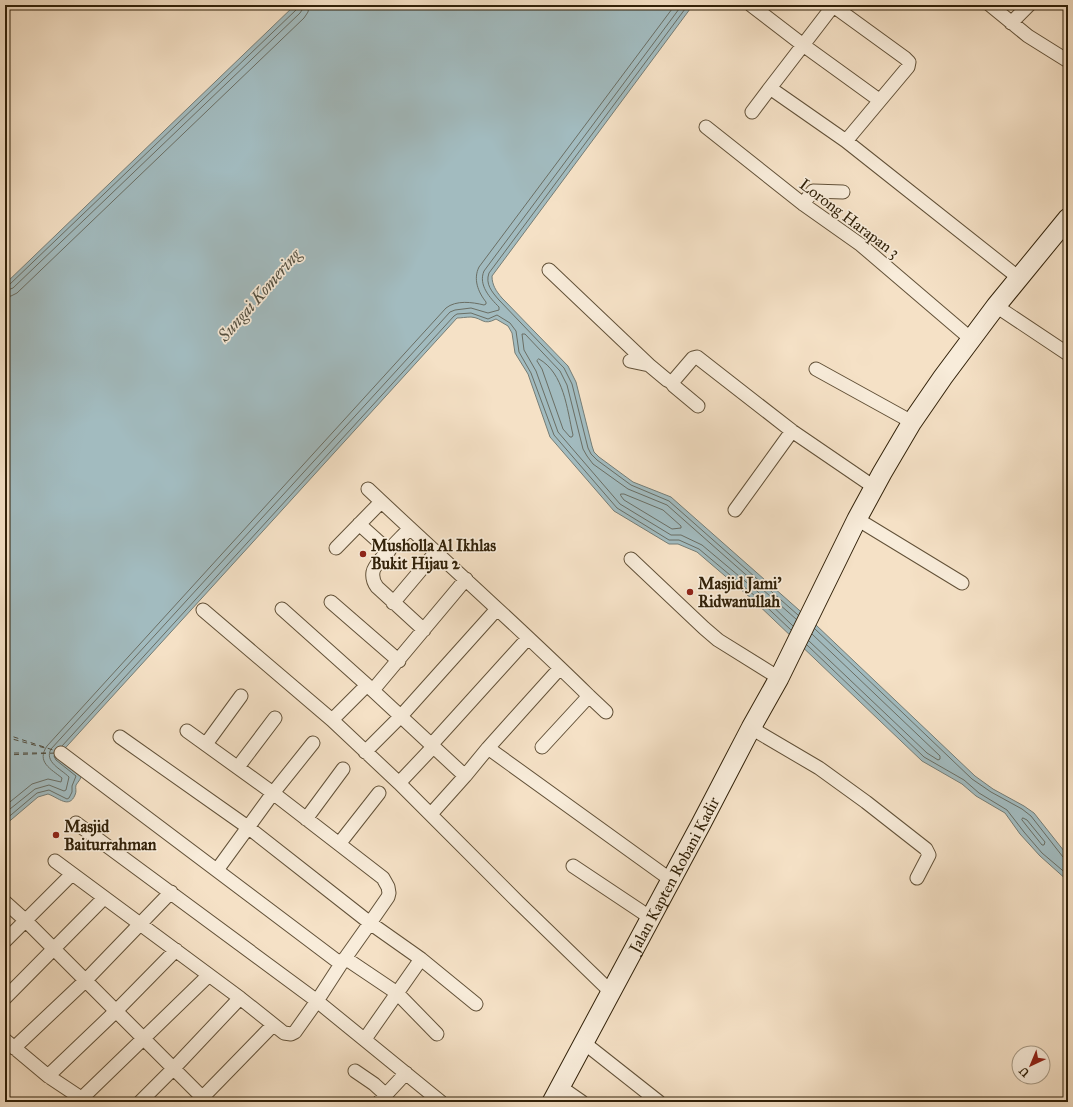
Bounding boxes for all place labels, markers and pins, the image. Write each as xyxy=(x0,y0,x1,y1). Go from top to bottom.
place label: Musholla Al Ikhlas Bukit Hijau 2 xyxy=(371,536,496,574)
marker: Musholla Al Ikhlas Bukit Hijau 2 xyxy=(358,549,368,559)
place label: Masjid Jami' Ridwanullah xyxy=(698,574,781,611)
marker: Masjid Jami' Ridwanullah xyxy=(685,587,695,597)
place label: Masjid Baiturrahman xyxy=(64,817,157,854)
marker: Masjid Baiturrahman xyxy=(51,830,61,840)

